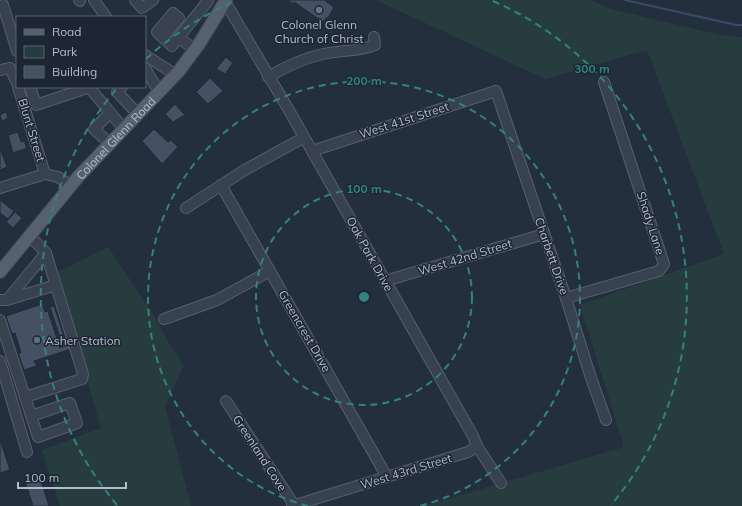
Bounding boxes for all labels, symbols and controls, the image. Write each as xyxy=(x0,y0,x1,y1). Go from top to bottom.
marker: Colonel Glenn Church of Christ xyxy=(314,5,324,15)
legend xyxy=(16,16,146,88)
place label: Colonel Glenn Church of Christ xyxy=(274,17,364,46)
text: Road xyxy=(52,24,81,39)
text: Park xyxy=(52,44,78,59)
text: 300 m xyxy=(574,61,610,76)
text: Building xyxy=(52,64,97,79)
text: 200 m xyxy=(346,73,382,88)
street label: Colonel Glenn Road xyxy=(72,93,158,182)
street label: Blunt Street xyxy=(15,96,49,164)
street label: West 41st Street xyxy=(357,98,451,142)
text: 100 m xyxy=(346,181,382,196)
street label: Shady Lane xyxy=(634,189,668,257)
street label: Oak Park Drive xyxy=(343,214,397,294)
street label: Charbett Drive xyxy=(532,215,572,297)
street label: West 42nd Street xyxy=(416,236,514,278)
street label: Greencrest Drive xyxy=(275,287,335,375)
centre of rings xyxy=(357,290,371,304)
place label: Asher Station xyxy=(45,333,121,348)
marker: Asher Station xyxy=(32,335,42,345)
street label: Greenland Cove xyxy=(230,412,290,494)
street label: West 43rd Street xyxy=(359,450,453,492)
scale bar xyxy=(18,464,126,490)
text: 100 m xyxy=(24,470,59,485)

